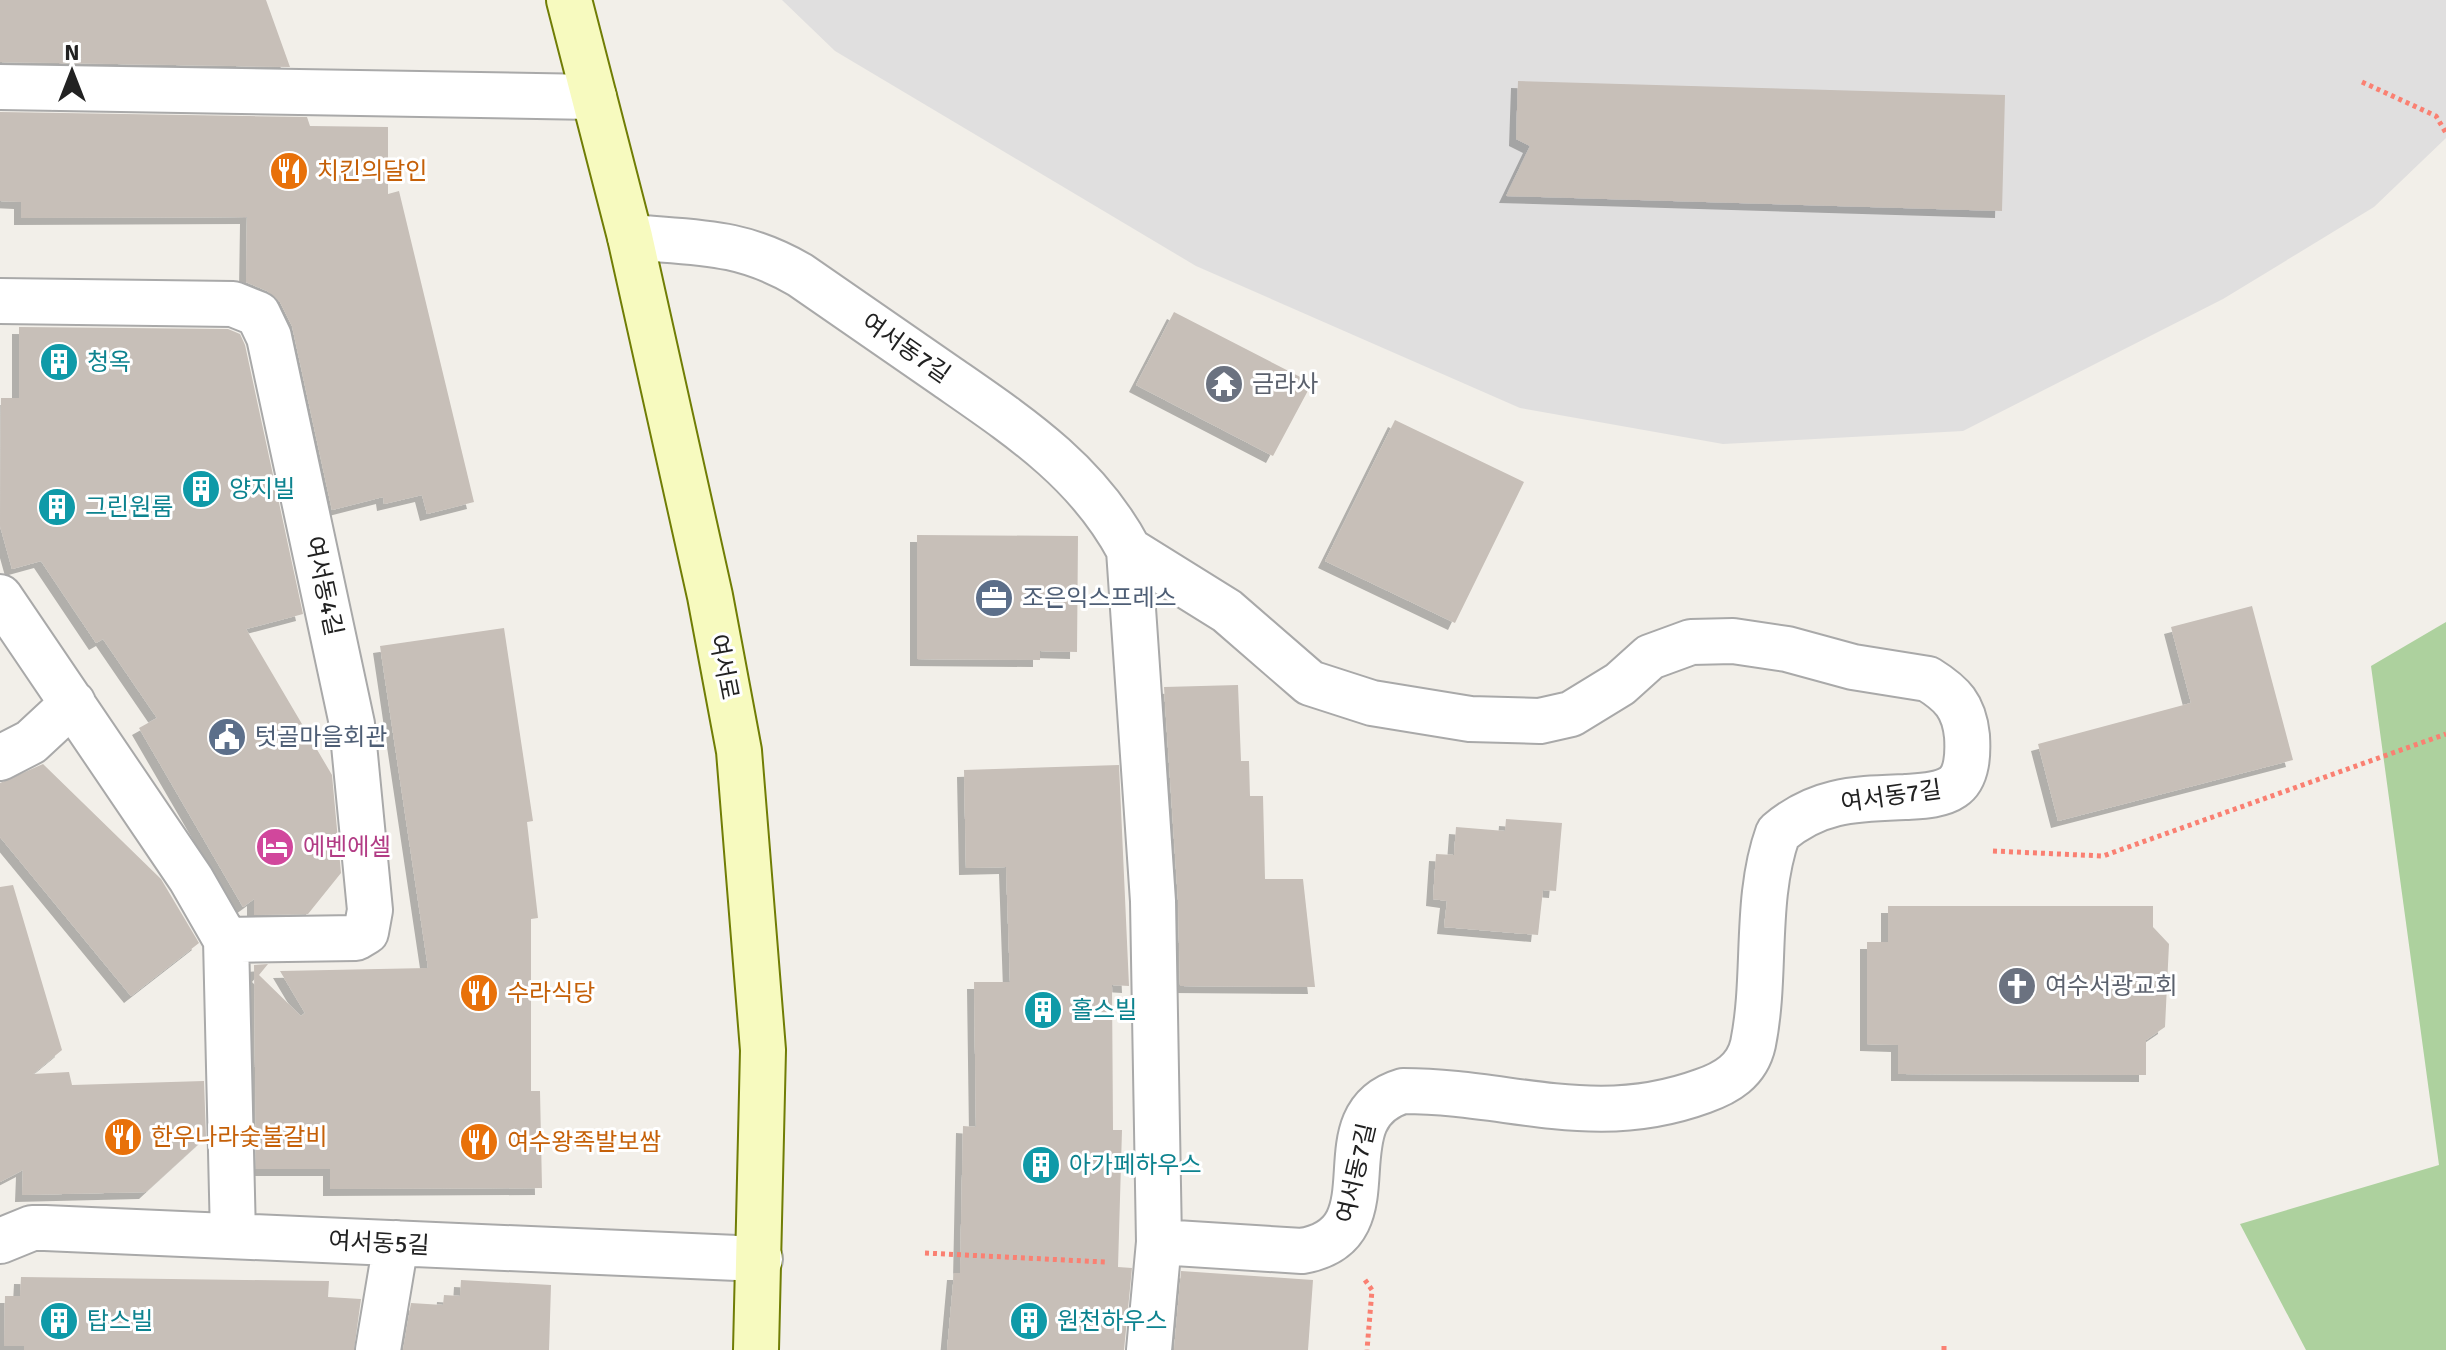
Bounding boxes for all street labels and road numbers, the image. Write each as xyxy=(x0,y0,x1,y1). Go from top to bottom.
street label: 여서동7길 xyxy=(856,307,956,389)
street label: 여서동4길 xyxy=(299,533,349,639)
street label: 여서로 xyxy=(703,632,745,702)
street label: 여서동7길 xyxy=(1839,774,1943,818)
street label: 여서동7길 xyxy=(1330,1120,1382,1226)
street label: 여서동5길 xyxy=(328,1225,430,1261)

